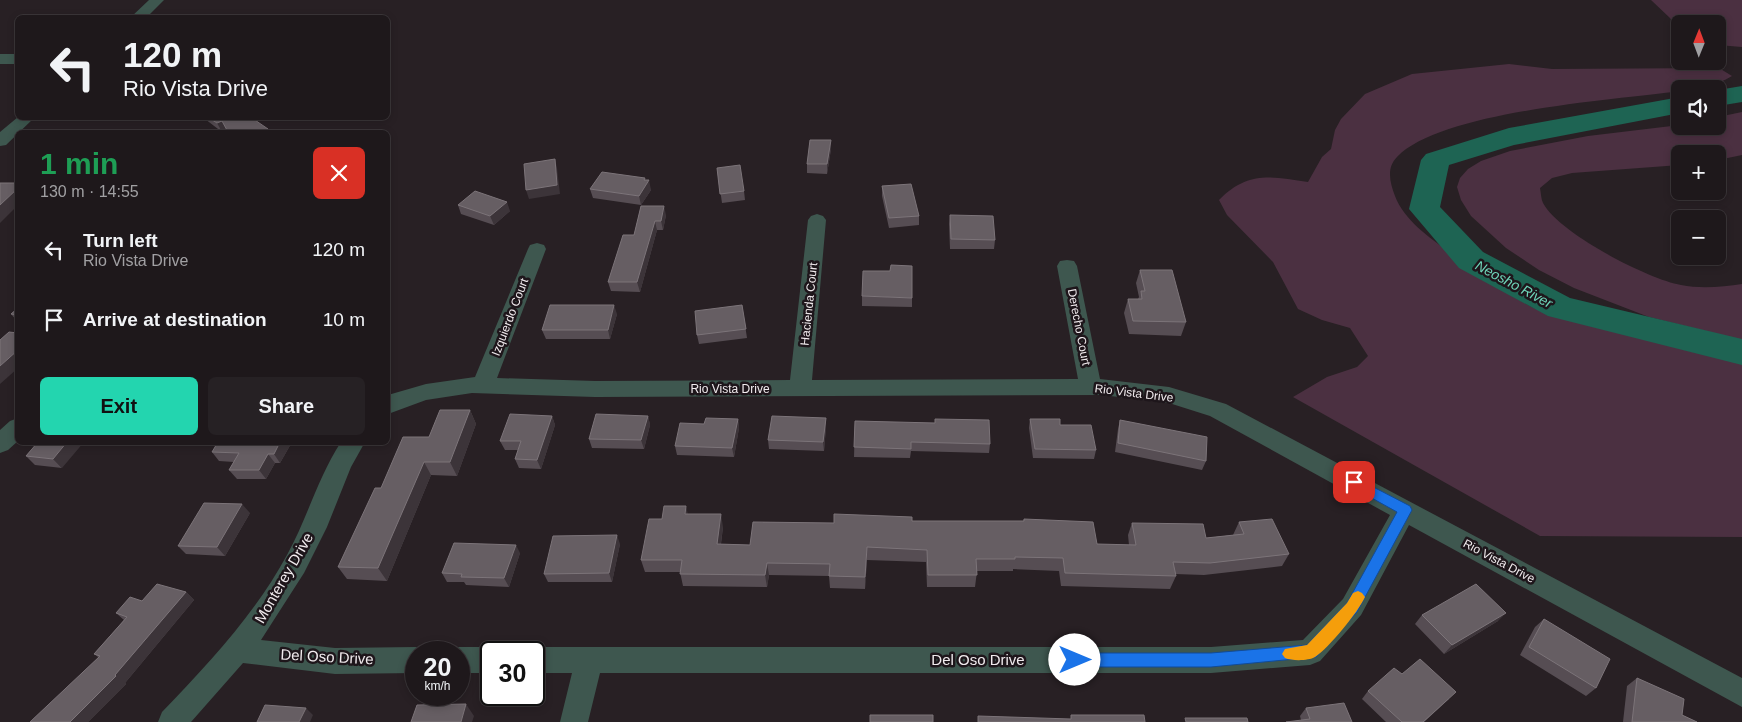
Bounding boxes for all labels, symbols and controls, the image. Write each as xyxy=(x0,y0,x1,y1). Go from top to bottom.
north arrow xyxy=(1671,15,1726,70)
map controls xyxy=(1671,15,1726,265)
icon: left xyxy=(40,35,105,100)
text: 120 m xyxy=(123,35,222,74)
text: Rio Vista Drive xyxy=(123,76,268,101)
button: sound xyxy=(1671,80,1726,135)
button: + xyxy=(1671,145,1726,200)
text: 1 min xyxy=(40,147,118,180)
button: close xyxy=(313,147,365,199)
text: 130 m · 14:55 xyxy=(40,183,139,200)
button: − xyxy=(1671,210,1726,265)
text: Turn left xyxy=(83,230,158,251)
icon: left xyxy=(40,236,68,264)
text: 120 m xyxy=(312,239,365,260)
text: Rio Vista Drive xyxy=(83,252,189,269)
water label: Neosho River xyxy=(1473,257,1556,312)
street label: Hacienda Court xyxy=(798,261,820,346)
street label: Izquierdo Court xyxy=(489,276,531,358)
street label: Derecho Court xyxy=(1065,287,1093,367)
icon: arrive xyxy=(40,306,68,334)
text: Arrive at destination xyxy=(83,309,267,330)
text: 10 m xyxy=(323,309,365,330)
button: Exit xyxy=(40,377,198,435)
button: Share xyxy=(208,377,365,435)
street label: Rio Vista Drive xyxy=(1094,381,1174,405)
street label: Rio Vista Drive xyxy=(690,382,770,396)
pin xyxy=(1333,461,1375,503)
icon: arrive xyxy=(1340,468,1368,496)
street label: Monterey Drive xyxy=(251,529,316,626)
street label: Rio Vista Drive xyxy=(1461,536,1538,586)
position arrow xyxy=(1048,633,1100,685)
speed limit sign: 30 xyxy=(480,641,545,706)
street label: Del Oso Drive xyxy=(280,646,374,667)
street label: Del Oso Drive xyxy=(931,651,1025,668)
text: 20 xyxy=(424,653,451,681)
text: km/h xyxy=(424,679,451,693)

